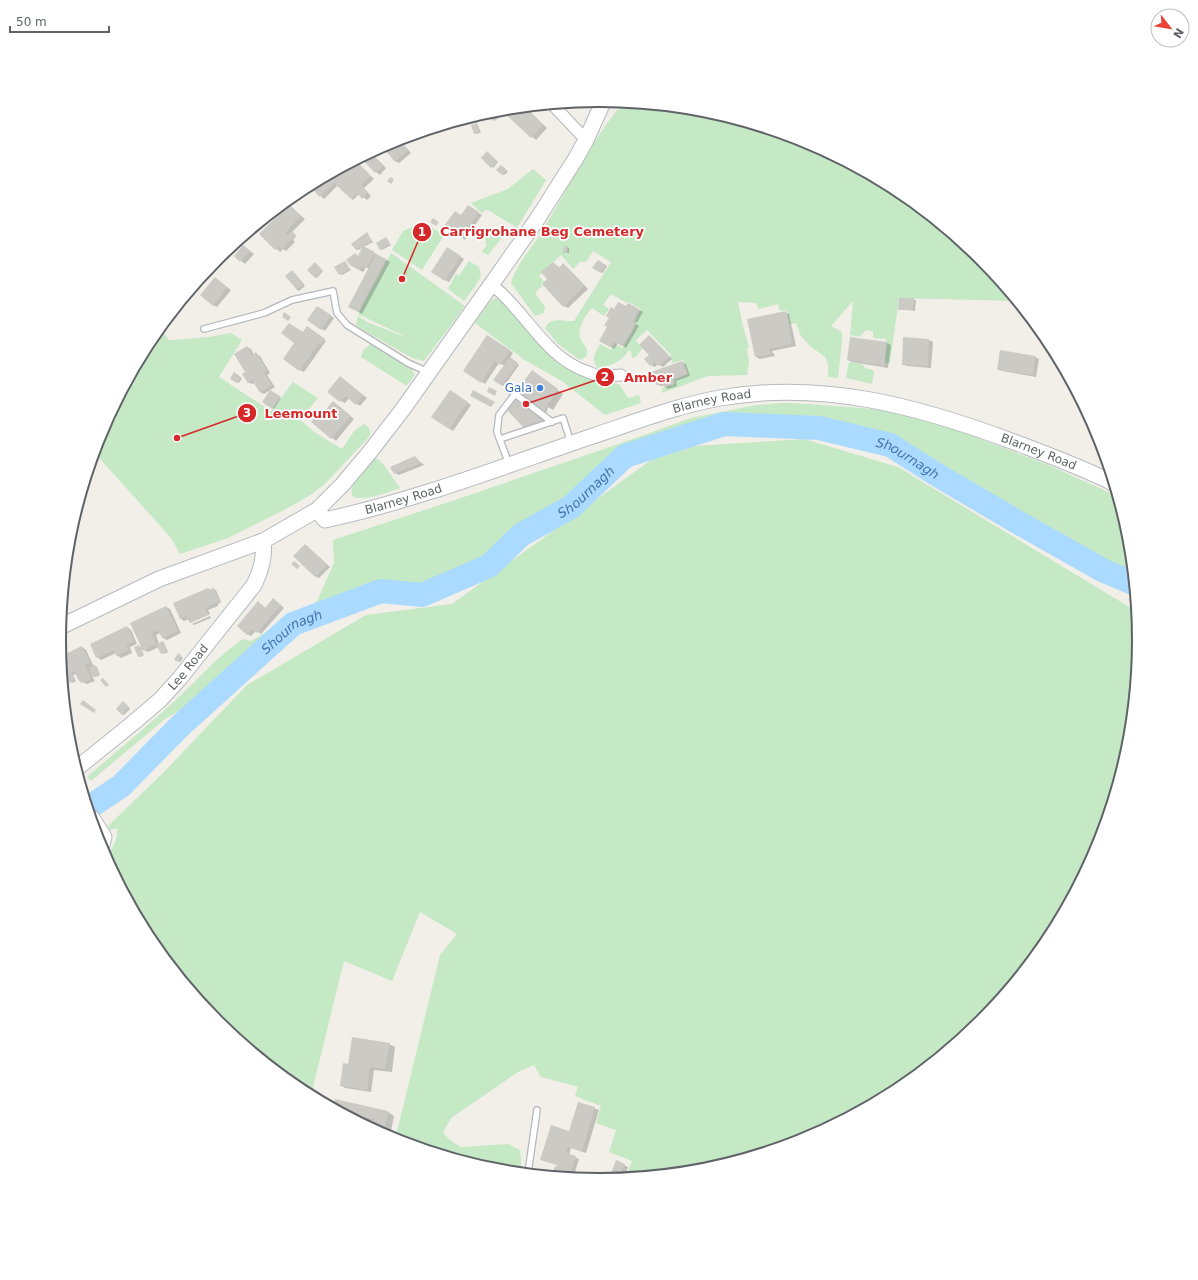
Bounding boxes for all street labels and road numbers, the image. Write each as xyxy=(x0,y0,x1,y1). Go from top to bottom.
street label: Blarney Road xyxy=(671,387,752,416)
street label: Blarney Road xyxy=(999,431,1078,473)
street label: Blarney Road xyxy=(363,481,444,517)
street label: Lee Road xyxy=(165,641,211,693)

